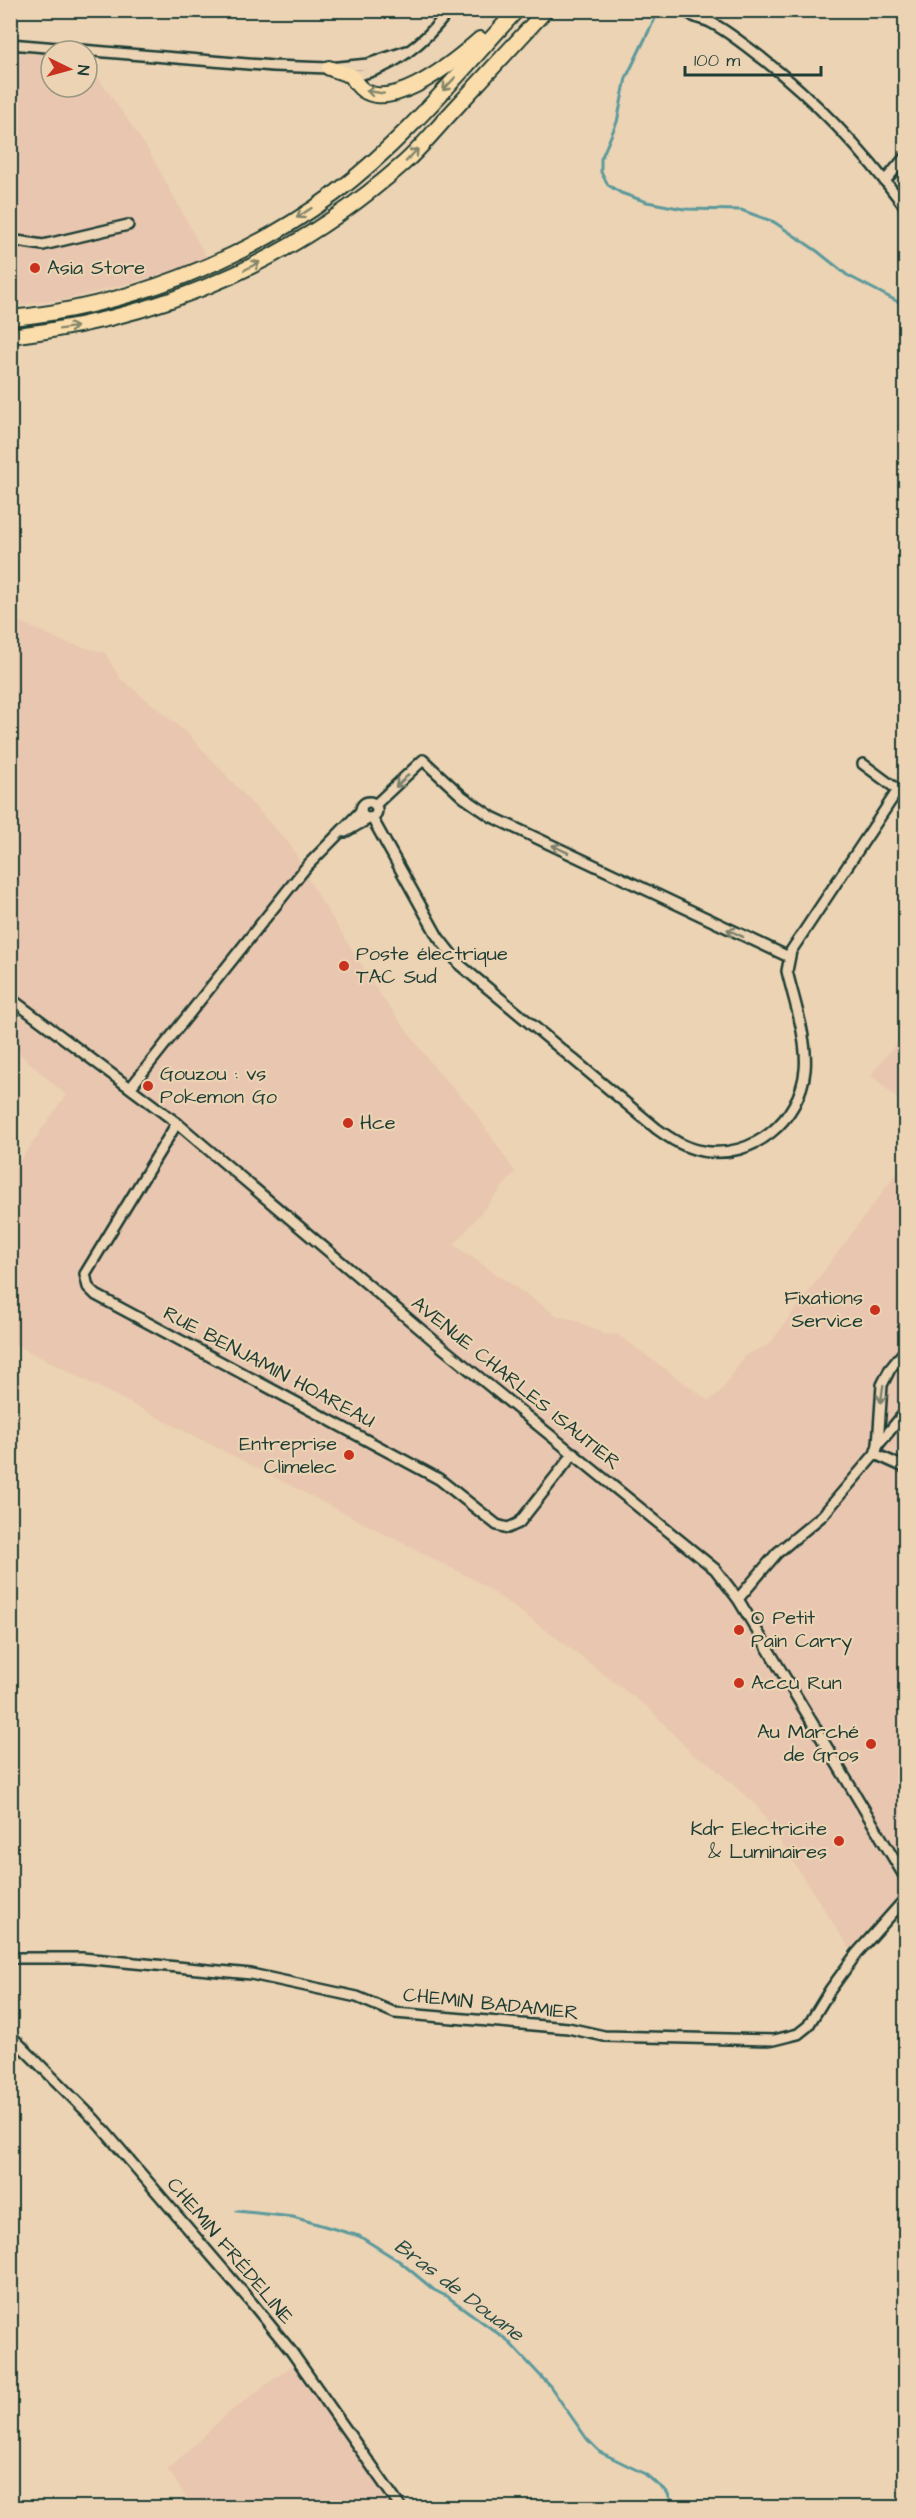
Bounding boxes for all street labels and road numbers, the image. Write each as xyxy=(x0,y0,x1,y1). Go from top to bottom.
street label: AVENUE CHARLES ISAUTIER xyxy=(405,1290,627,1476)
street label: RUE BENJAMIN HOAREAU xyxy=(158,1299,380,1435)
street label: CHEMIN BADAMIER xyxy=(402,1981,580,2027)
street label: CHEMIN FRÉDELINE xyxy=(160,2171,300,2331)

